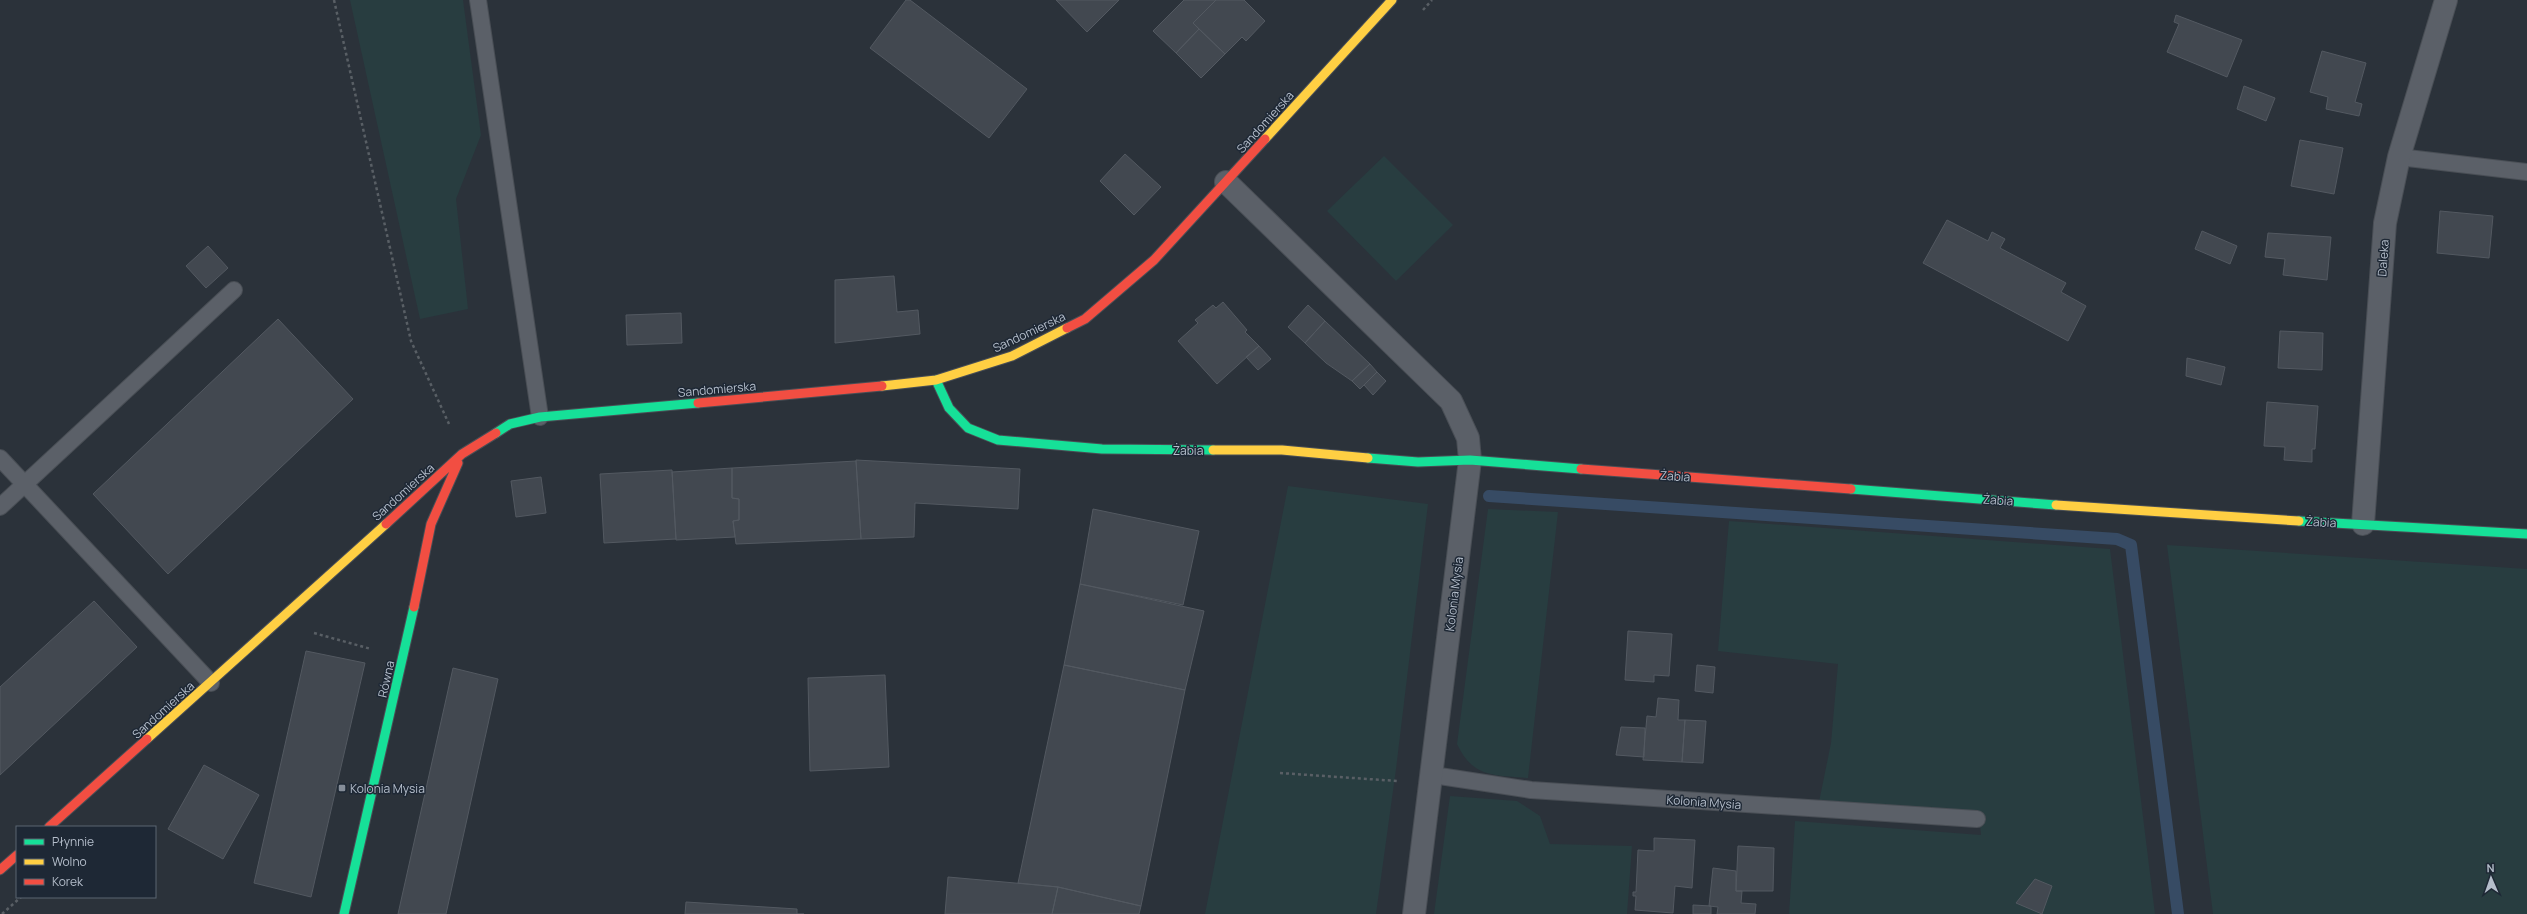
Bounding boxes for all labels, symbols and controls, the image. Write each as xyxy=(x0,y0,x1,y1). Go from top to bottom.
street label: Sandomierska xyxy=(1232,87,1298,157)
street label: Daleka xyxy=(2373,239,2393,277)
street label: Sandomierska xyxy=(990,308,1068,356)
street label: Sandomierska xyxy=(677,377,757,401)
street label: Żabia xyxy=(1173,442,1203,459)
street label: Sandomierska xyxy=(368,459,438,525)
street label: Żabia xyxy=(1659,466,1691,486)
street label: Żabia xyxy=(1982,490,2014,510)
street label: Żabia xyxy=(2305,513,2337,531)
street label: Kolonia Mysia xyxy=(1441,556,1467,632)
street label: Równa xyxy=(374,659,398,699)
street label: Sandomierska xyxy=(128,677,198,743)
place label: Kolonia Mysia xyxy=(350,780,425,797)
marker: Kolonia Mysia xyxy=(337,783,347,793)
street label: Kolonia Mysia xyxy=(1666,791,1742,813)
legend xyxy=(16,826,156,898)
text: Płynnie xyxy=(52,833,94,850)
text: Wolno xyxy=(52,853,87,870)
north arrow xyxy=(2471,858,2511,898)
text: N xyxy=(2486,860,2495,875)
text: Korek xyxy=(52,873,84,890)

